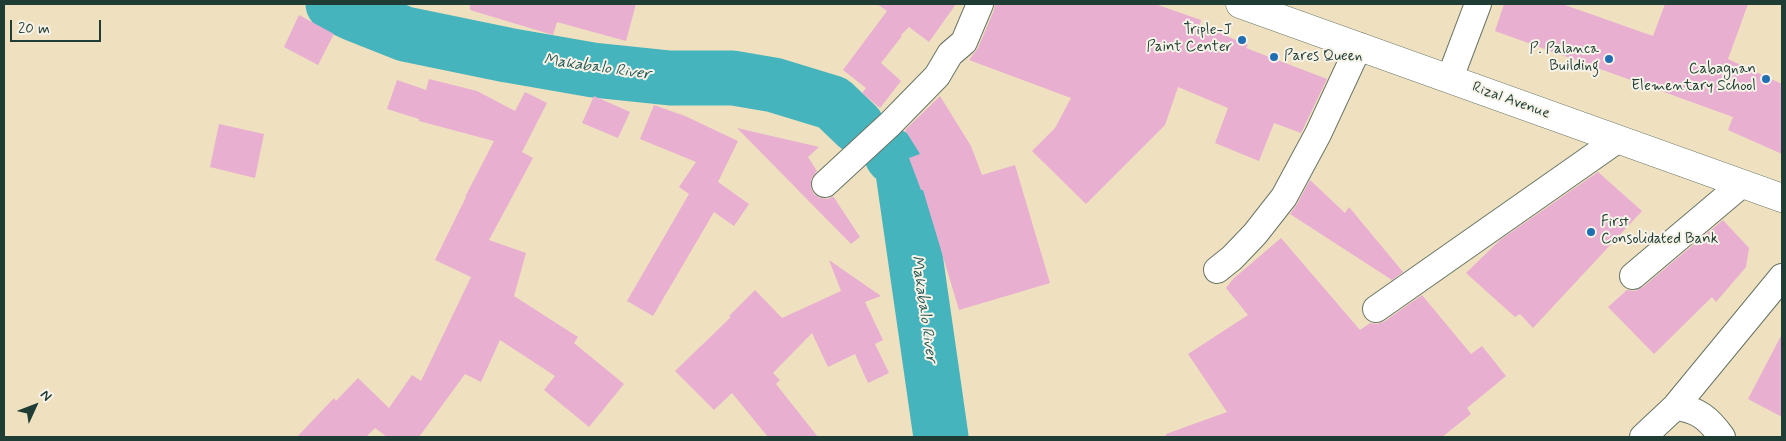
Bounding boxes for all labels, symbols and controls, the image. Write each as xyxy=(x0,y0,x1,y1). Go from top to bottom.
scale bar xyxy=(12,10,104,42)
text: 20 m xyxy=(18,19,50,39)
place label: Triple-J Paint Center xyxy=(1146,22,1232,57)
marker: Triple-J Paint Center xyxy=(1236,34,1248,46)
place label: P. Palanca Building xyxy=(1530,41,1599,76)
place label: Pares Queen xyxy=(1284,48,1362,66)
water label: Makabalo River xyxy=(542,51,652,85)
marker: Pares Queen xyxy=(1268,51,1280,63)
marker: P. Palanca Building xyxy=(1603,53,1615,65)
place label: Cabagnan Elementary School xyxy=(1631,61,1756,96)
marker: Cabagnan Elementary School xyxy=(1760,73,1772,85)
street label: Rizal Avenue xyxy=(1470,79,1552,123)
place label: First Consolidated Bank xyxy=(1601,214,1718,249)
marker: First Consolidated Bank xyxy=(1585,226,1597,238)
water label: Makabalo River xyxy=(906,254,940,364)
north arrow xyxy=(10,381,60,431)
text: N xyxy=(36,386,56,405)

